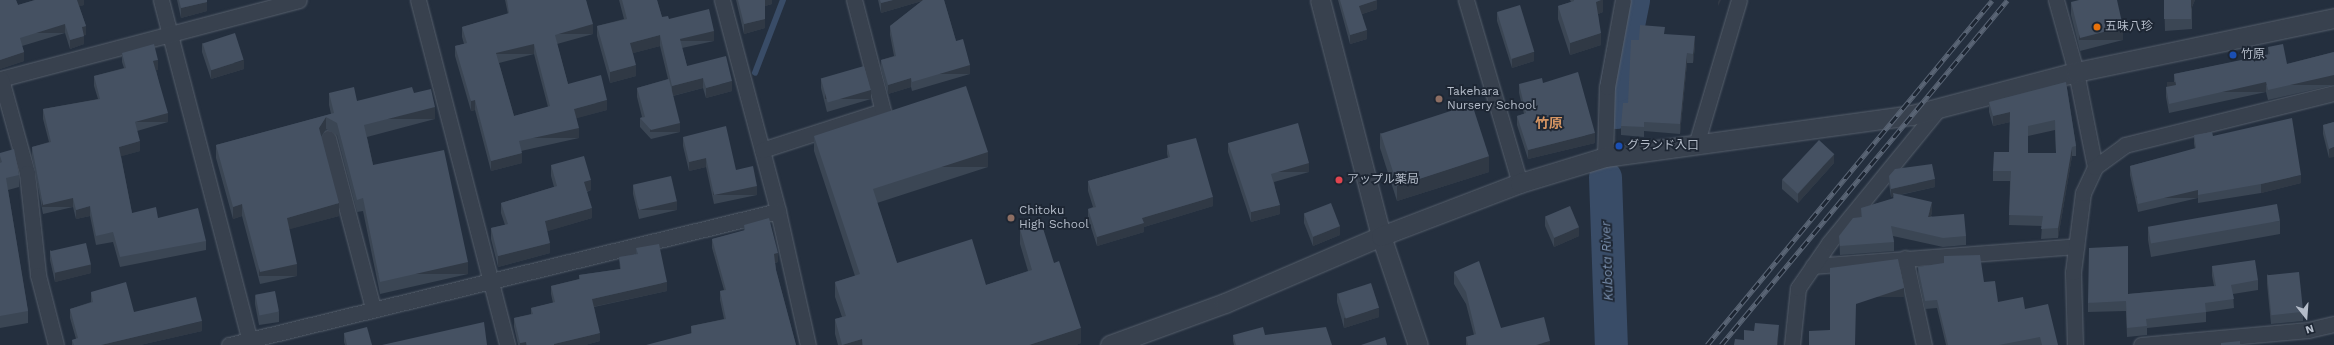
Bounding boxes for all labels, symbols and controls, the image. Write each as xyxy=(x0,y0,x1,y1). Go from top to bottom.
place label: 五味八珍 xyxy=(2105,20,2153,34)
marker: 五味八珍 xyxy=(2092,22,2102,32)
place label: 竹原 xyxy=(2241,48,2265,62)
marker: 竹原 xyxy=(2228,50,2238,60)
place label: Takehara Nursery School xyxy=(1447,85,1536,113)
marker: Takehara Nursery School xyxy=(1434,94,1444,104)
district label: 竹原 xyxy=(1535,115,1563,131)
place label: グランド入口 xyxy=(1627,139,1699,153)
marker: グランド入口 xyxy=(1614,141,1624,151)
place label: アップル薬局 xyxy=(1347,173,1419,187)
marker: アップル薬局 xyxy=(1334,175,1344,185)
place label: Chitoku High School xyxy=(1019,204,1089,232)
marker: Chitoku High School xyxy=(1006,213,1016,223)
water label: Kubota River xyxy=(1599,221,1617,301)
north arrow xyxy=(2286,297,2326,337)
text: N xyxy=(2304,322,2315,336)

